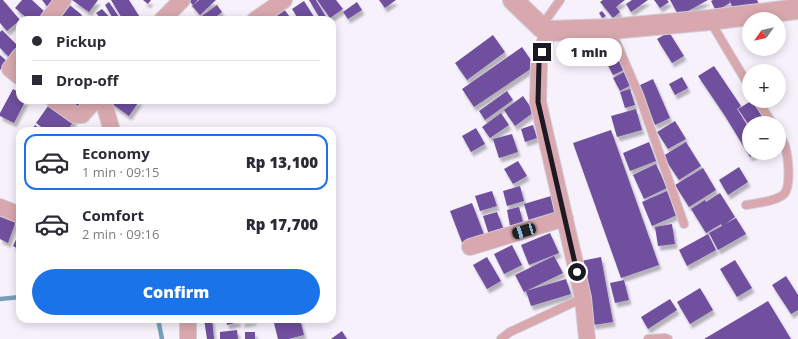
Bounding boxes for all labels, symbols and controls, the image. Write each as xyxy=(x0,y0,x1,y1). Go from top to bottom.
north arrow xyxy=(742,12,786,56)
map controls xyxy=(742,12,786,160)
text: Pickup xyxy=(56,31,106,51)
callout: 1 min xyxy=(556,38,622,66)
route end xyxy=(533,43,551,61)
text: 1 min xyxy=(571,43,607,61)
button: + xyxy=(742,64,786,108)
text: Drop-off xyxy=(56,70,118,90)
button: − xyxy=(742,116,786,160)
text: Economy xyxy=(82,143,150,163)
icon: car xyxy=(34,144,70,180)
text: Rp 13,100 xyxy=(246,152,318,172)
text: 1 min · 09:15 xyxy=(82,163,159,181)
text: Comfort xyxy=(82,205,144,225)
icon: car xyxy=(34,206,70,242)
text: Rp 17,700 xyxy=(246,214,318,234)
car xyxy=(511,222,537,240)
text: 2 min · 09:16 xyxy=(82,225,159,243)
route start xyxy=(568,263,586,281)
button: Confirm xyxy=(32,269,320,315)

